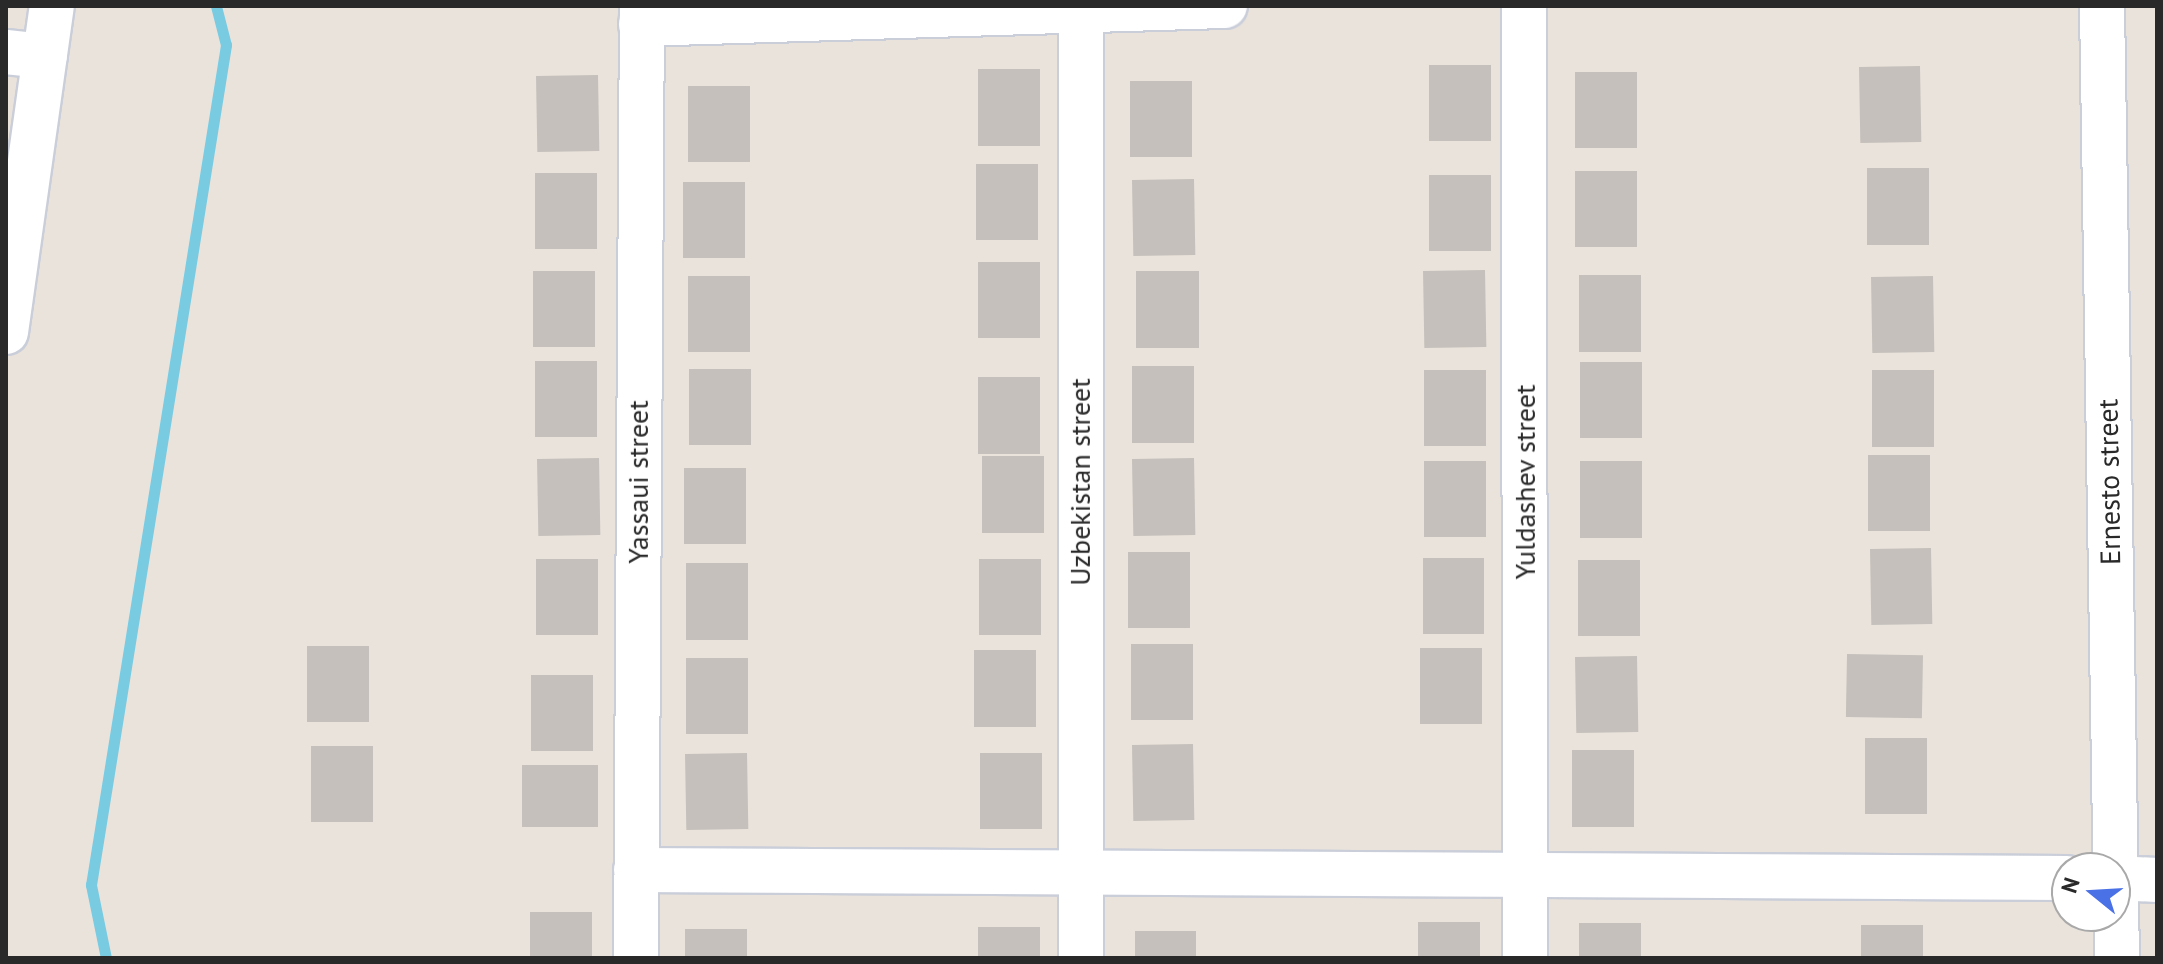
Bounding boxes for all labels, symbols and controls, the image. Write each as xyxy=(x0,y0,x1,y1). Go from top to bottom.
street label: Uzbekistan street xyxy=(1063,378,1097,586)
street label: Yuldashev street xyxy=(1508,384,1542,580)
street label: Ernesto street xyxy=(2091,399,2127,565)
street label: Yassaui street xyxy=(621,400,655,564)
north arrow xyxy=(2051,852,2131,932)
text: N xyxy=(2055,874,2086,896)

